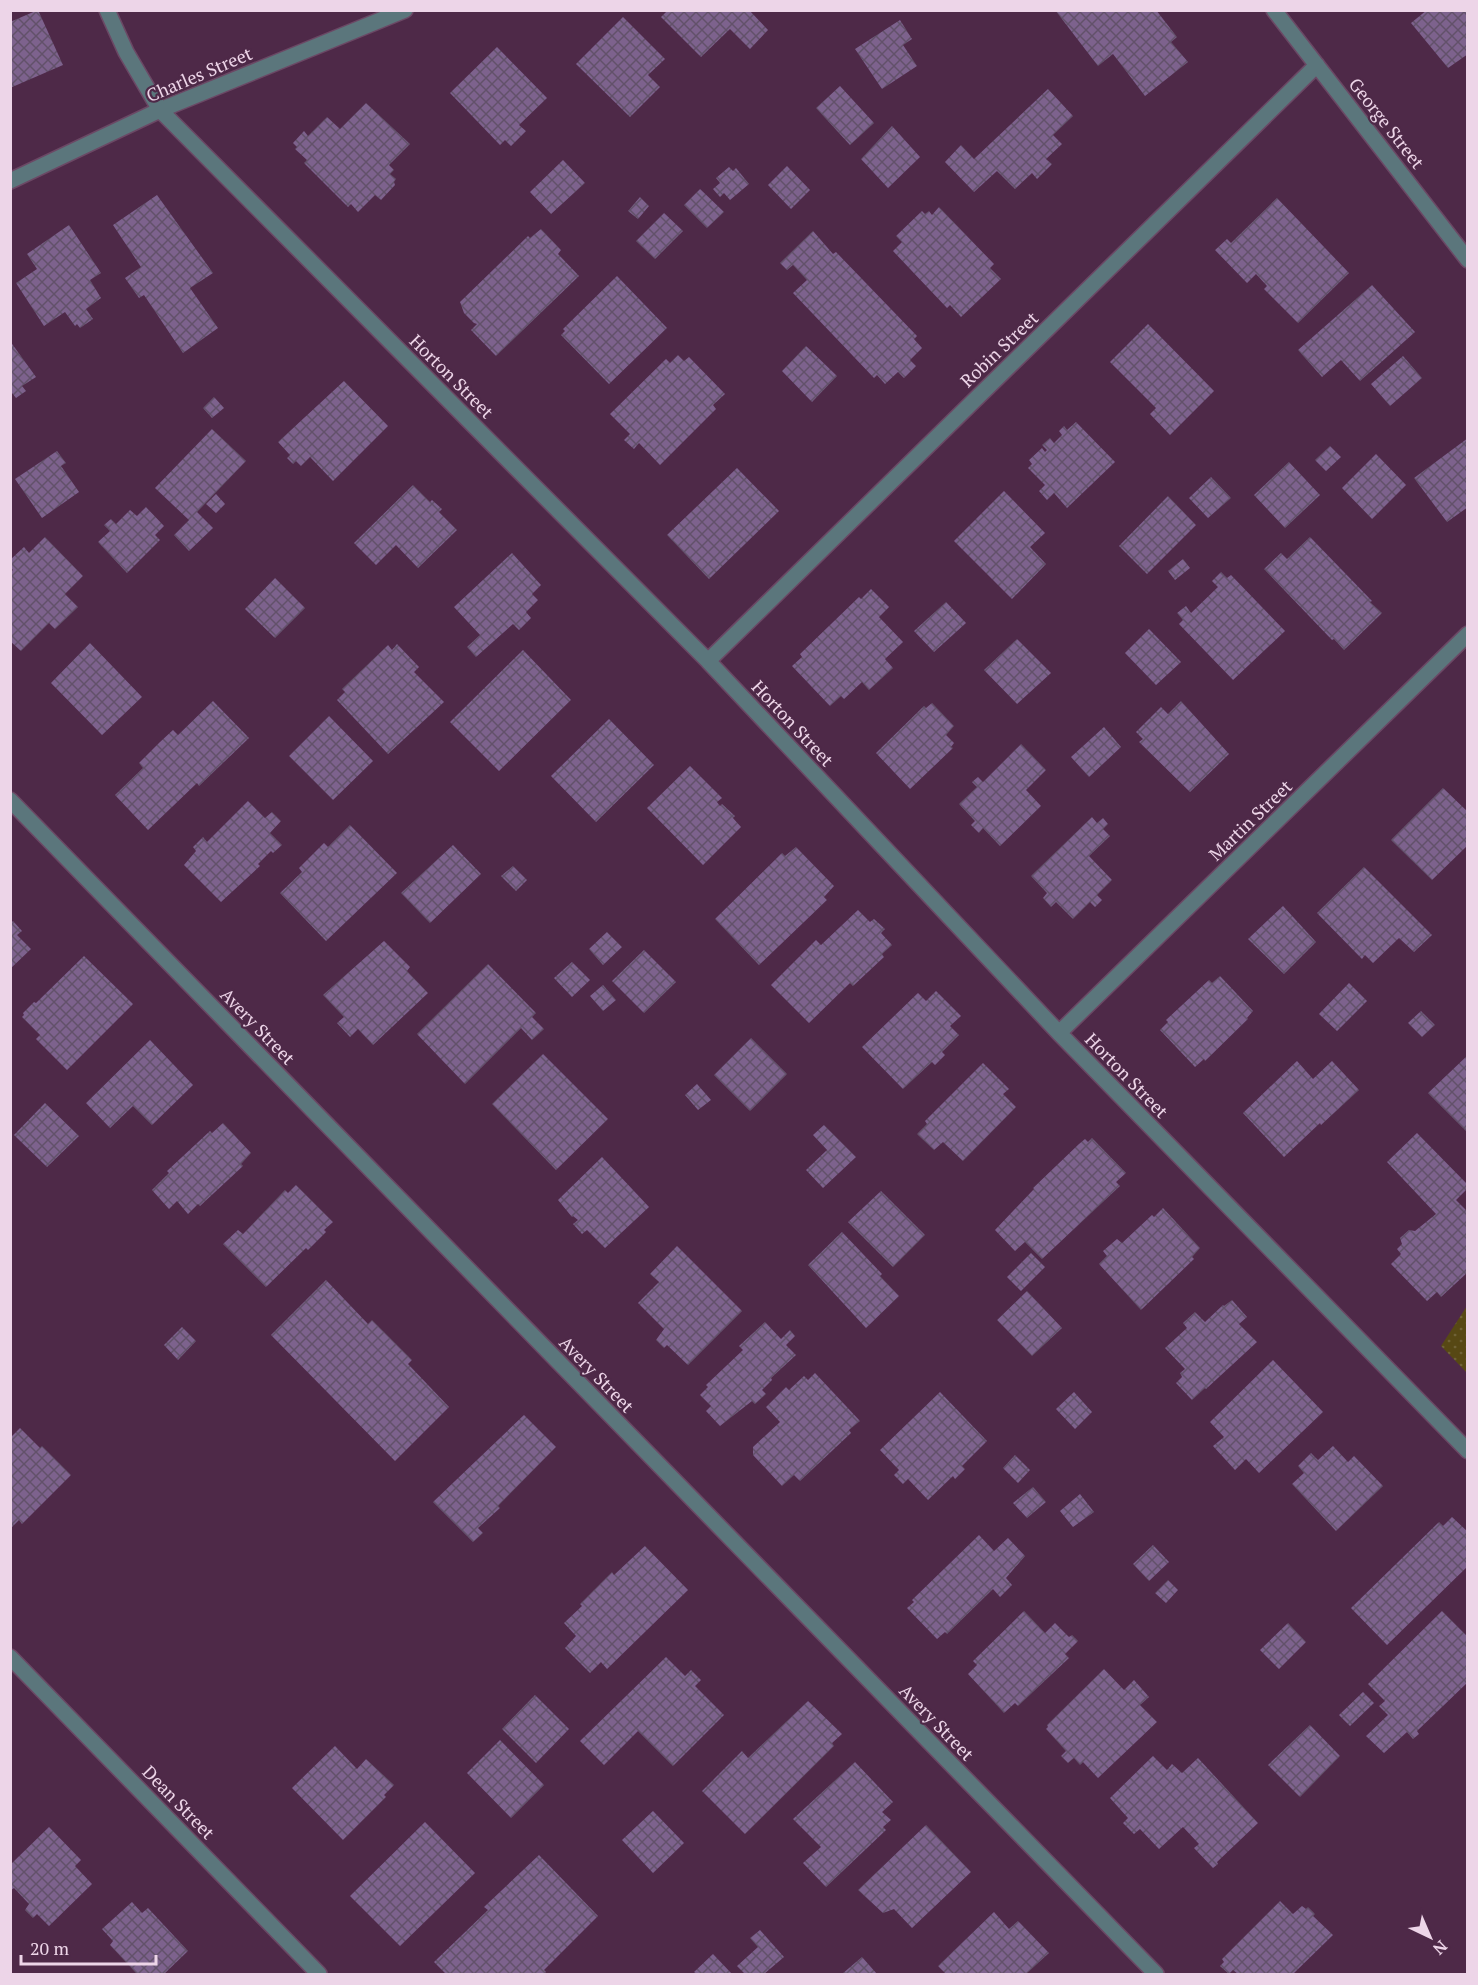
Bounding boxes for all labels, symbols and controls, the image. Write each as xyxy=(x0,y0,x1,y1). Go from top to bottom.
street label: Charles Street xyxy=(142,41,256,107)
street label: George Street xyxy=(1344,73,1430,174)
street label: Robin Street xyxy=(955,306,1043,392)
street label: Horton Street xyxy=(405,329,499,423)
street label: Horton Street xyxy=(747,675,839,772)
street label: Martin Street xyxy=(1203,774,1297,866)
street label: Avery Street xyxy=(215,983,301,1070)
street label: Horton Street xyxy=(1080,1027,1174,1123)
street label: Avery Street xyxy=(554,1331,640,1418)
street label: Avery Street xyxy=(894,1679,980,1766)
street label: Dean Street xyxy=(138,1760,220,1844)
north arrow xyxy=(1400,1907,1460,1967)
scale bar xyxy=(21,1928,156,1966)
text: 20 m xyxy=(30,1936,70,1960)
text: N xyxy=(1428,1936,1452,1960)

